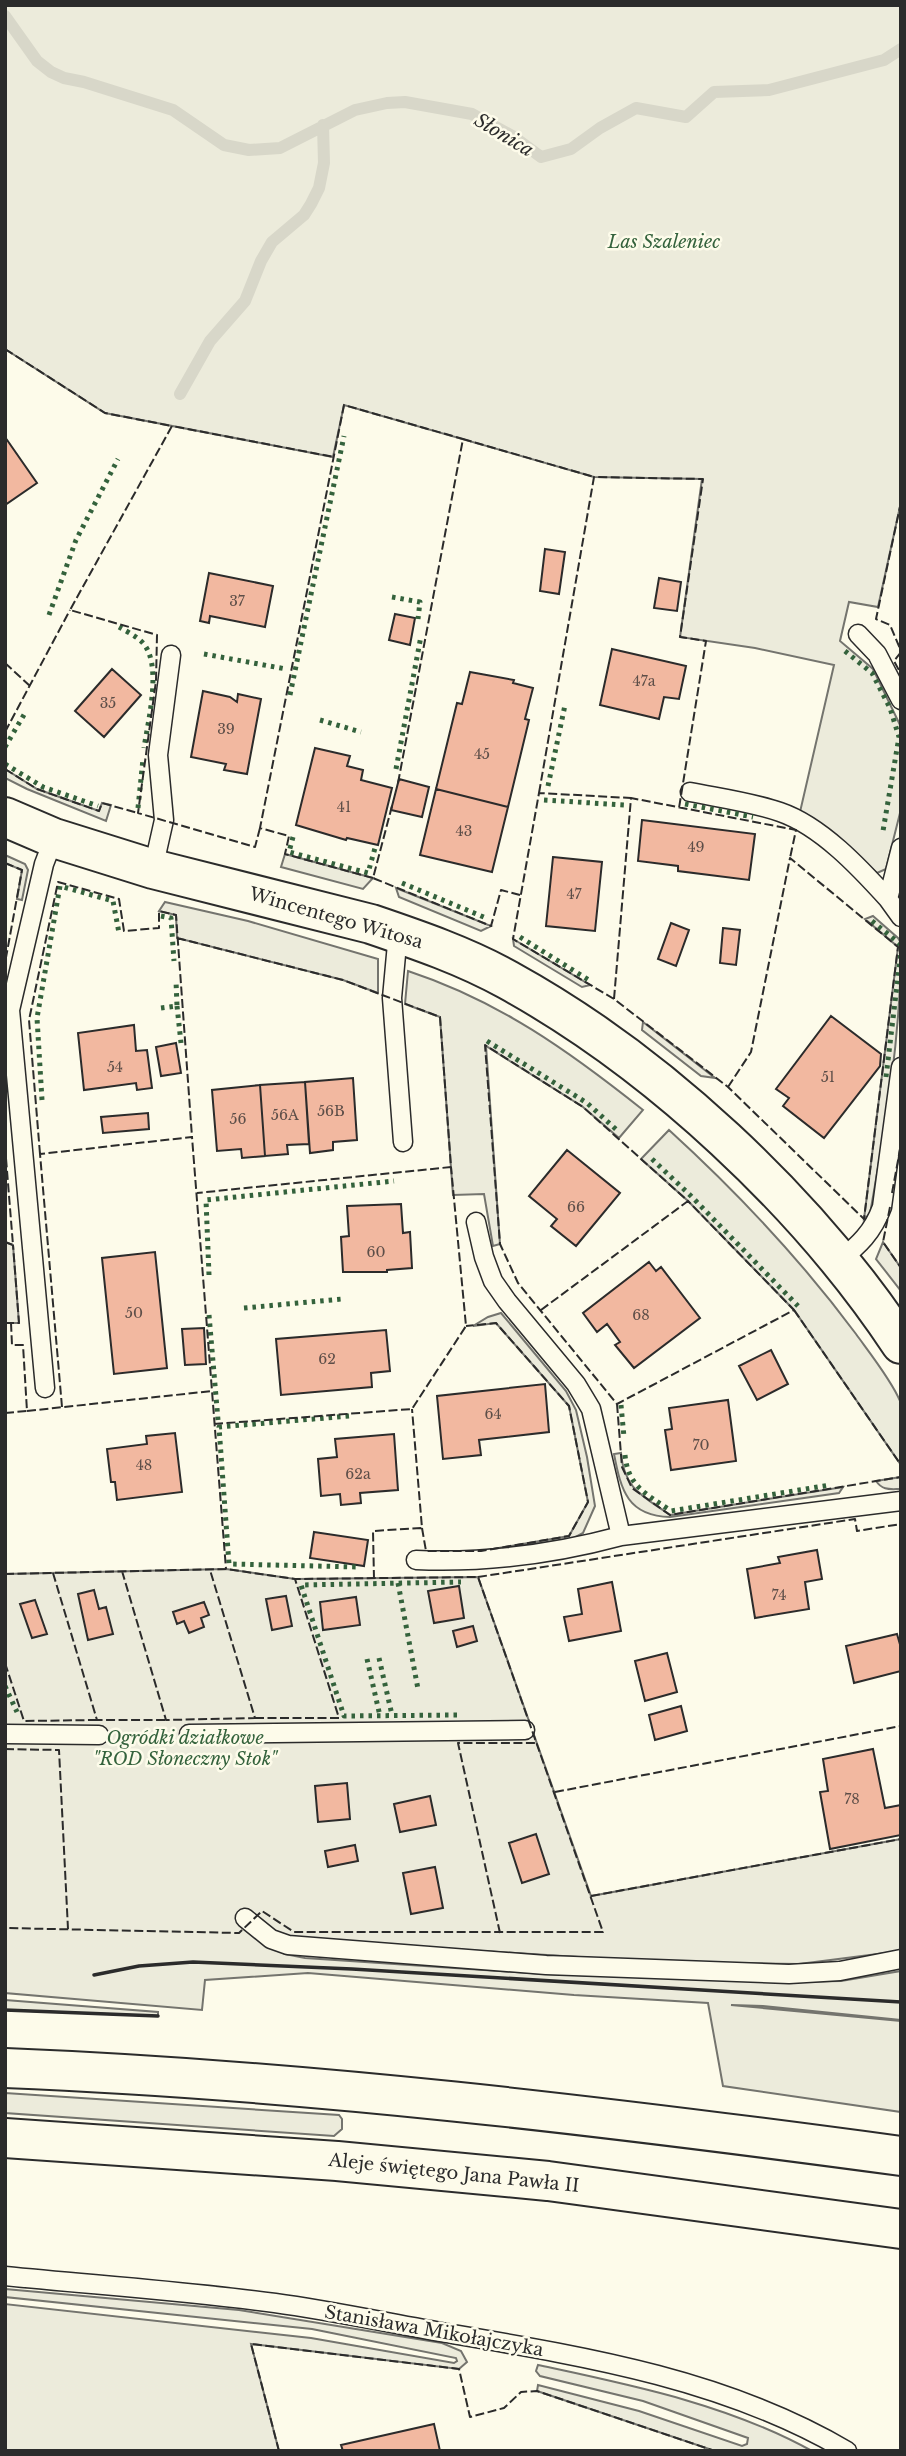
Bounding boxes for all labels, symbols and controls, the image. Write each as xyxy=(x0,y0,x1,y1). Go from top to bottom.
water label: Słonica xyxy=(470,108,538,162)
park label: Las Szaleniec xyxy=(607,231,720,253)
house number: 37 xyxy=(229,592,246,610)
house number: 47a xyxy=(633,672,656,690)
house number: 35 xyxy=(100,694,116,712)
house number: 39 xyxy=(217,720,235,738)
house number: 45 xyxy=(474,745,490,763)
house number: 41 xyxy=(337,798,351,816)
house number: 43 xyxy=(456,822,472,840)
house number: 49 xyxy=(687,838,705,856)
street label: Wincentego Witosa xyxy=(246,882,425,953)
house number: 47 xyxy=(566,885,583,903)
house number: 54 xyxy=(107,1058,123,1076)
house number: 51 xyxy=(821,1068,835,1086)
house number: 56B xyxy=(317,1102,345,1120)
house number: 56A xyxy=(271,1106,299,1124)
house number: 56 xyxy=(230,1110,246,1128)
house number: 66 xyxy=(567,1198,585,1216)
house number: 60 xyxy=(367,1243,386,1261)
house number: 50 xyxy=(125,1304,143,1322)
house number: 68 xyxy=(632,1306,650,1324)
house number: 62 xyxy=(318,1350,336,1368)
house number: 64 xyxy=(484,1405,502,1423)
house number: 70 xyxy=(692,1436,710,1454)
house number: 48 xyxy=(136,1456,152,1474)
house number: 62a xyxy=(345,1465,371,1483)
house number: 74 xyxy=(772,1586,786,1604)
park label: Ogródki działkowe "ROD Słoneczny Stok" xyxy=(93,1727,278,1770)
house number: 78 xyxy=(844,1790,860,1808)
street label: Aleje świętego Jana Pawła II xyxy=(326,2149,581,2197)
street label: Stanisława Mikołajczyka xyxy=(323,2301,545,2361)

